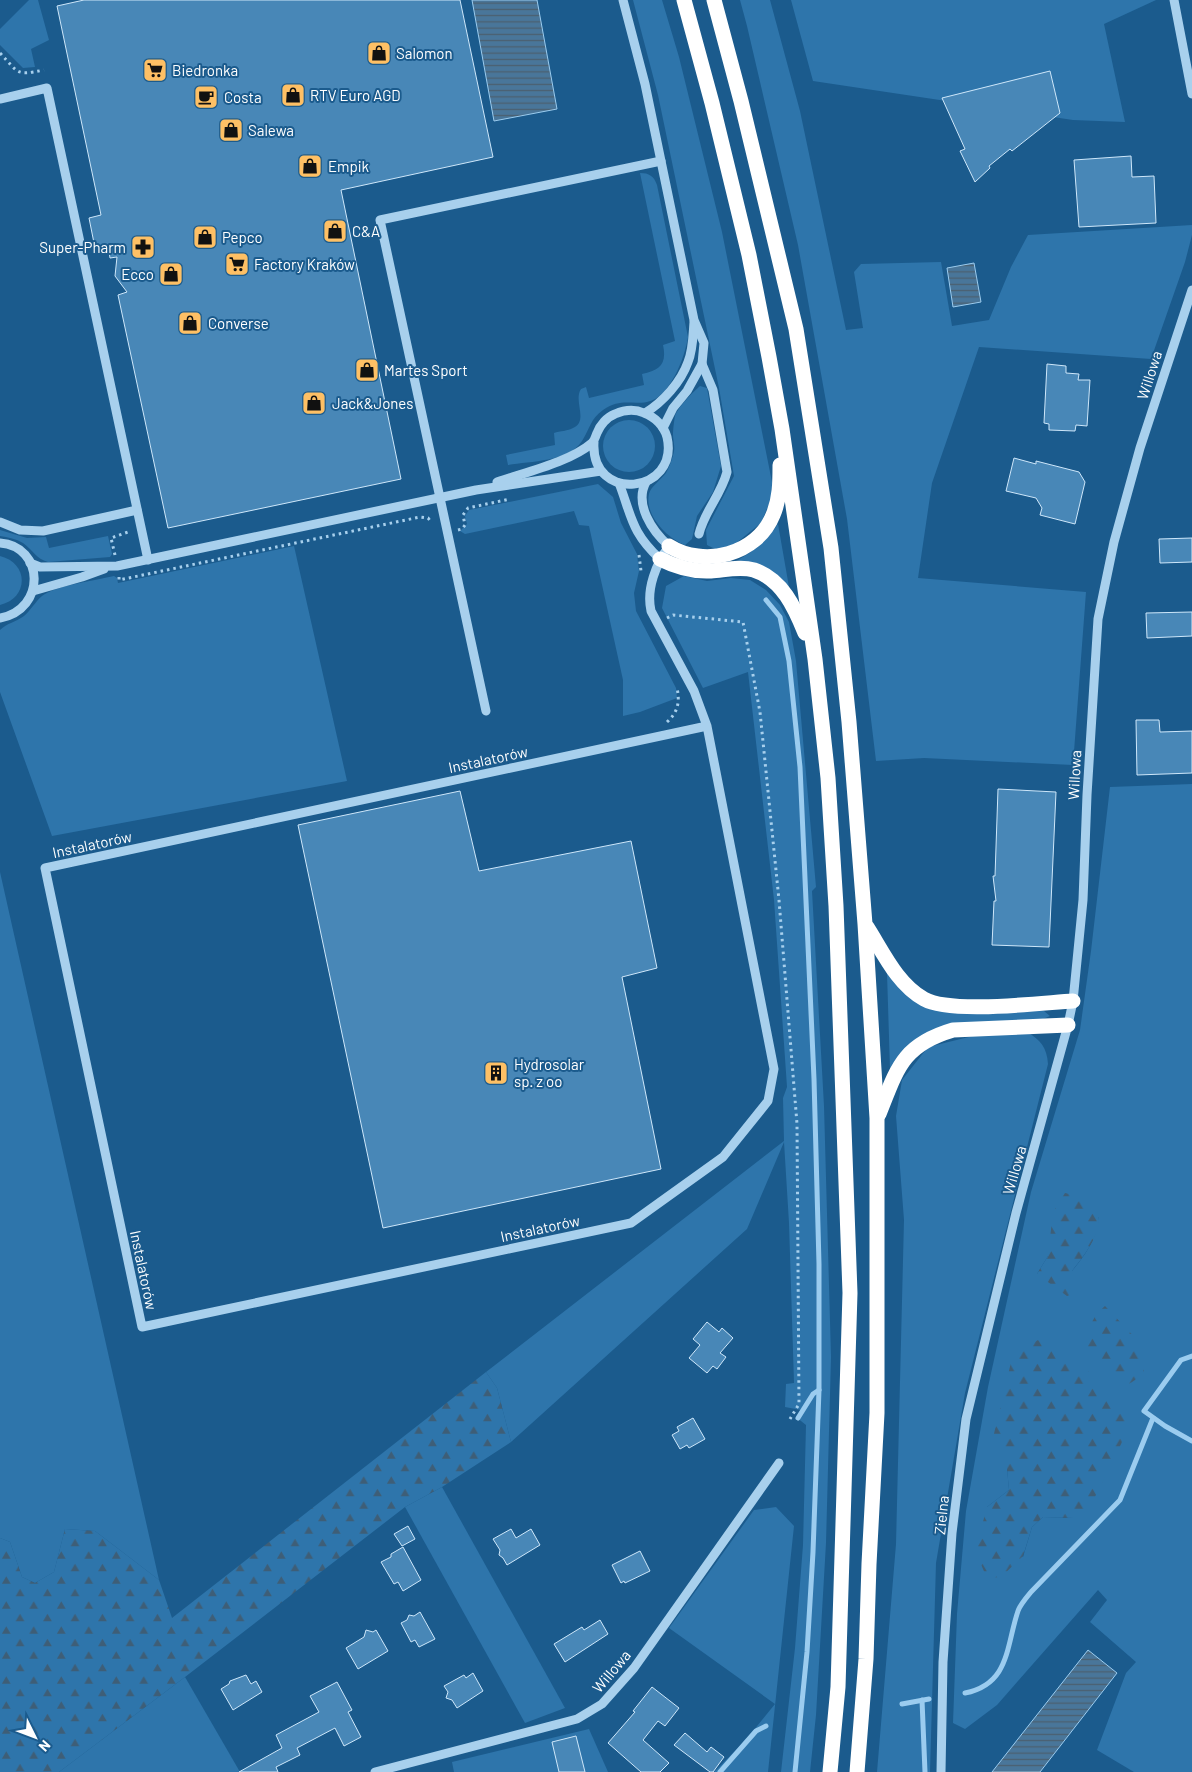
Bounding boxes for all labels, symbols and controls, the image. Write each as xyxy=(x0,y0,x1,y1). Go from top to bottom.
shop icon: Salomon xyxy=(366,40,392,66)
place label: Salomon xyxy=(396,44,453,62)
supermarket icon: Biedronka xyxy=(142,57,168,83)
place label: Biedronka xyxy=(172,61,238,79)
shop icon: RTV Euro AGD xyxy=(280,82,306,108)
cafe icon: Costa xyxy=(193,84,219,110)
place label: RTV Euro AGD xyxy=(310,86,401,104)
place label: Costa xyxy=(224,88,262,106)
shop icon: Salewa xyxy=(218,117,244,143)
place label: Salewa xyxy=(248,121,294,139)
shop icon: Empik xyxy=(297,153,323,179)
place label: Empik xyxy=(328,157,370,175)
shop icon: C&A xyxy=(322,218,348,244)
place label: C&A xyxy=(352,222,380,240)
shop icon: Pepco xyxy=(192,224,218,250)
place label: Pepco xyxy=(222,228,263,246)
pharmacy icon: Super-Pharm xyxy=(130,234,156,260)
place label: Super-Pharm xyxy=(39,238,126,256)
supermarket icon: Factory Kraków xyxy=(224,251,250,277)
place label: Factory Kraków xyxy=(254,255,355,273)
shop icon: Ecco xyxy=(158,261,184,287)
place label: Ecco xyxy=(121,265,154,283)
shop icon: Converse xyxy=(177,310,203,336)
place label: Converse xyxy=(208,314,269,332)
street label: Willowa xyxy=(1133,348,1165,402)
shop icon: Martes Sport xyxy=(354,357,380,383)
place label: Martes Sport xyxy=(384,361,468,379)
shop icon: Jack&Jones xyxy=(301,390,327,416)
place label: Jack&Jones xyxy=(332,394,413,412)
street label: Instalatorów xyxy=(447,742,530,776)
street label: Willowa xyxy=(1064,750,1084,800)
street label: Instalatorów xyxy=(51,827,134,861)
place label: Hydrosolar sp. z oo xyxy=(514,1055,585,1090)
building icon: Hydrosolar sp. z oo xyxy=(483,1060,509,1086)
street label: Willowa xyxy=(998,1143,1030,1197)
street label: Instalatorów xyxy=(499,1211,582,1245)
street label: Instalatorów xyxy=(127,1229,161,1312)
street label: Zielna xyxy=(930,1495,952,1535)
street label: Willowa xyxy=(588,1646,634,1696)
north arrow xyxy=(10,1712,60,1762)
text: N xyxy=(36,1737,54,1755)

